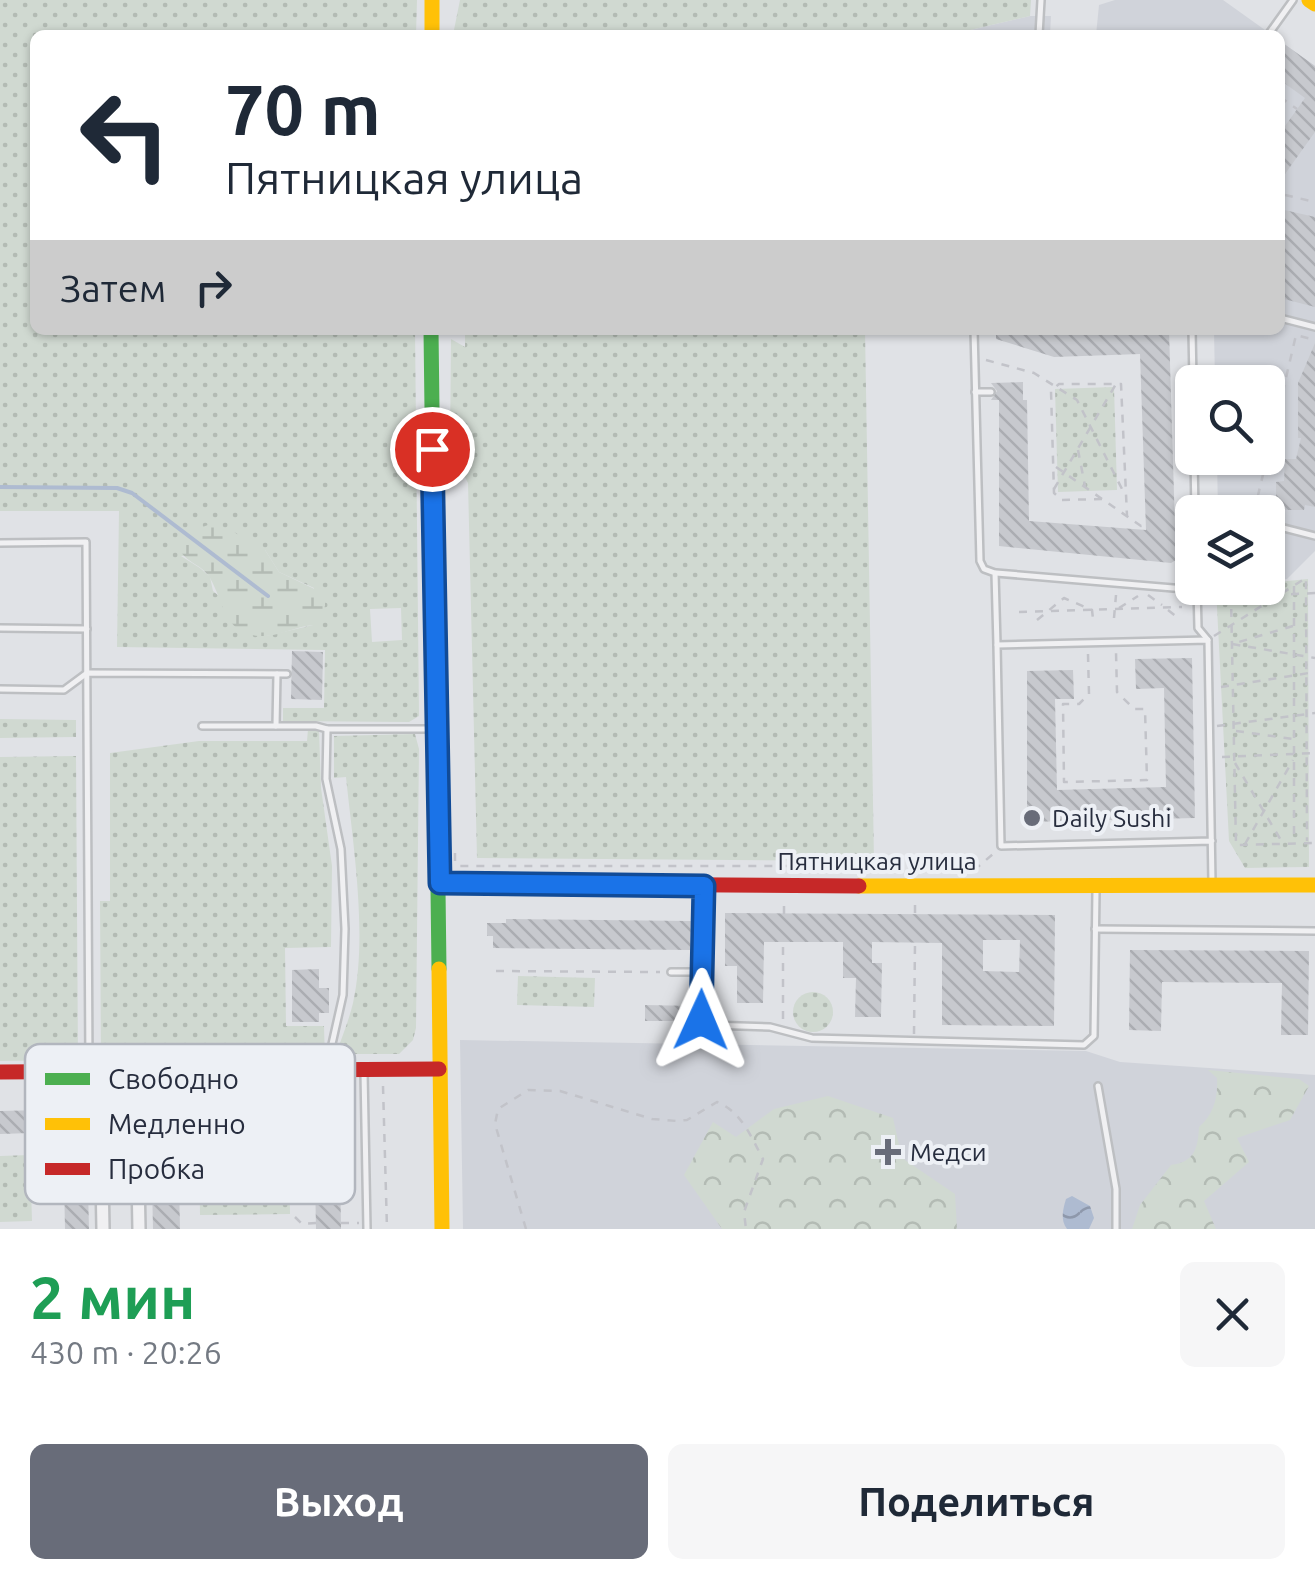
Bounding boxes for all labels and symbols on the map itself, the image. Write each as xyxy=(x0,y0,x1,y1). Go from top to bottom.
pin xyxy=(390,407,475,492)
place label: Daily Sushi xyxy=(1052,804,1171,832)
marker: Daily Sushi xyxy=(1021,807,1043,829)
street label: Пятницкая улица xyxy=(777,847,977,875)
position arrow xyxy=(649,968,753,1072)
legend xyxy=(25,1044,355,1204)
text: Свободно xyxy=(108,1063,239,1094)
text: Медленно xyxy=(108,1108,246,1139)
place label: Медси xyxy=(910,1138,987,1166)
marker: Медси xyxy=(875,1139,901,1165)
text: Пробка xyxy=(108,1153,205,1184)

